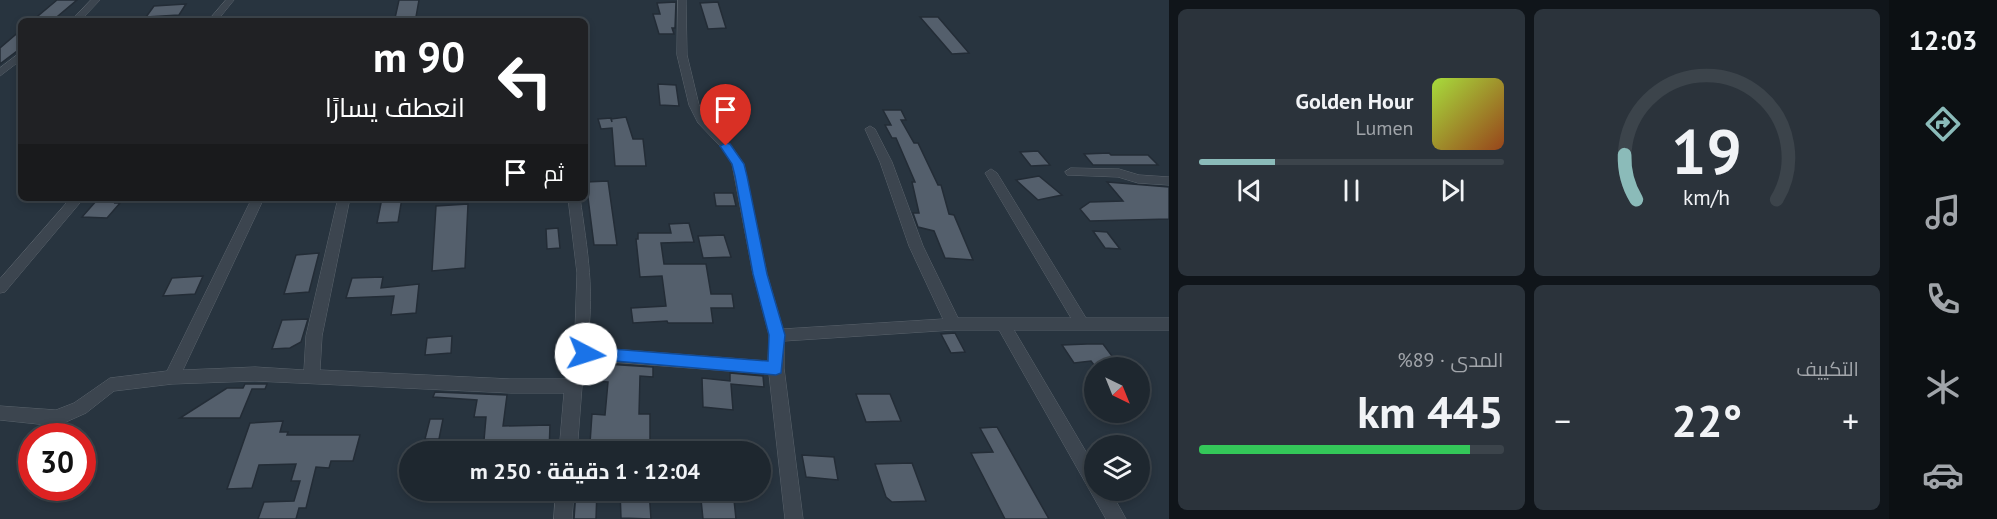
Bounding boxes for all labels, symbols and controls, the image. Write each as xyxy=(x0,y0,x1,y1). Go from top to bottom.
text: 12:03 xyxy=(1909,23,1977,57)
text: 90 m xyxy=(373,29,465,84)
icon: left xyxy=(486,42,564,120)
pin xyxy=(700,84,751,146)
text: Golden Hour xyxy=(1296,87,1414,115)
text: انعطف يسارًا xyxy=(325,90,465,124)
icon: arrive xyxy=(709,93,742,126)
icon: directions xyxy=(1922,103,1964,145)
text: 19 xyxy=(1671,110,1742,191)
text: Lumen xyxy=(1355,115,1414,141)
icon: arrive xyxy=(499,156,532,189)
text: ثم xyxy=(544,159,564,187)
icon: previous xyxy=(1233,174,1266,207)
icon: pause xyxy=(1335,174,1368,207)
icon: next xyxy=(1436,174,1469,207)
text: km/h xyxy=(1683,183,1730,211)
icon: music xyxy=(1922,191,1964,233)
icon: phone xyxy=(1922,278,1964,320)
position arrow xyxy=(554,322,618,386)
text: المدى · 89% xyxy=(1397,347,1504,373)
text: التكييف xyxy=(1796,356,1859,382)
north arrow xyxy=(1084,357,1150,423)
map controls xyxy=(1084,357,1150,501)
icon: climate xyxy=(1922,366,1964,408)
text: 445 km xyxy=(1357,382,1504,440)
text: 22° xyxy=(1671,391,1742,449)
text: − xyxy=(1555,399,1571,442)
text: + xyxy=(1842,399,1859,442)
speed limit sign: 30 xyxy=(18,423,96,501)
button: layers xyxy=(1084,435,1150,501)
icon: car xyxy=(1922,454,1964,496)
text: 12:04 · 1 دقيقة · 250 m xyxy=(470,457,700,485)

